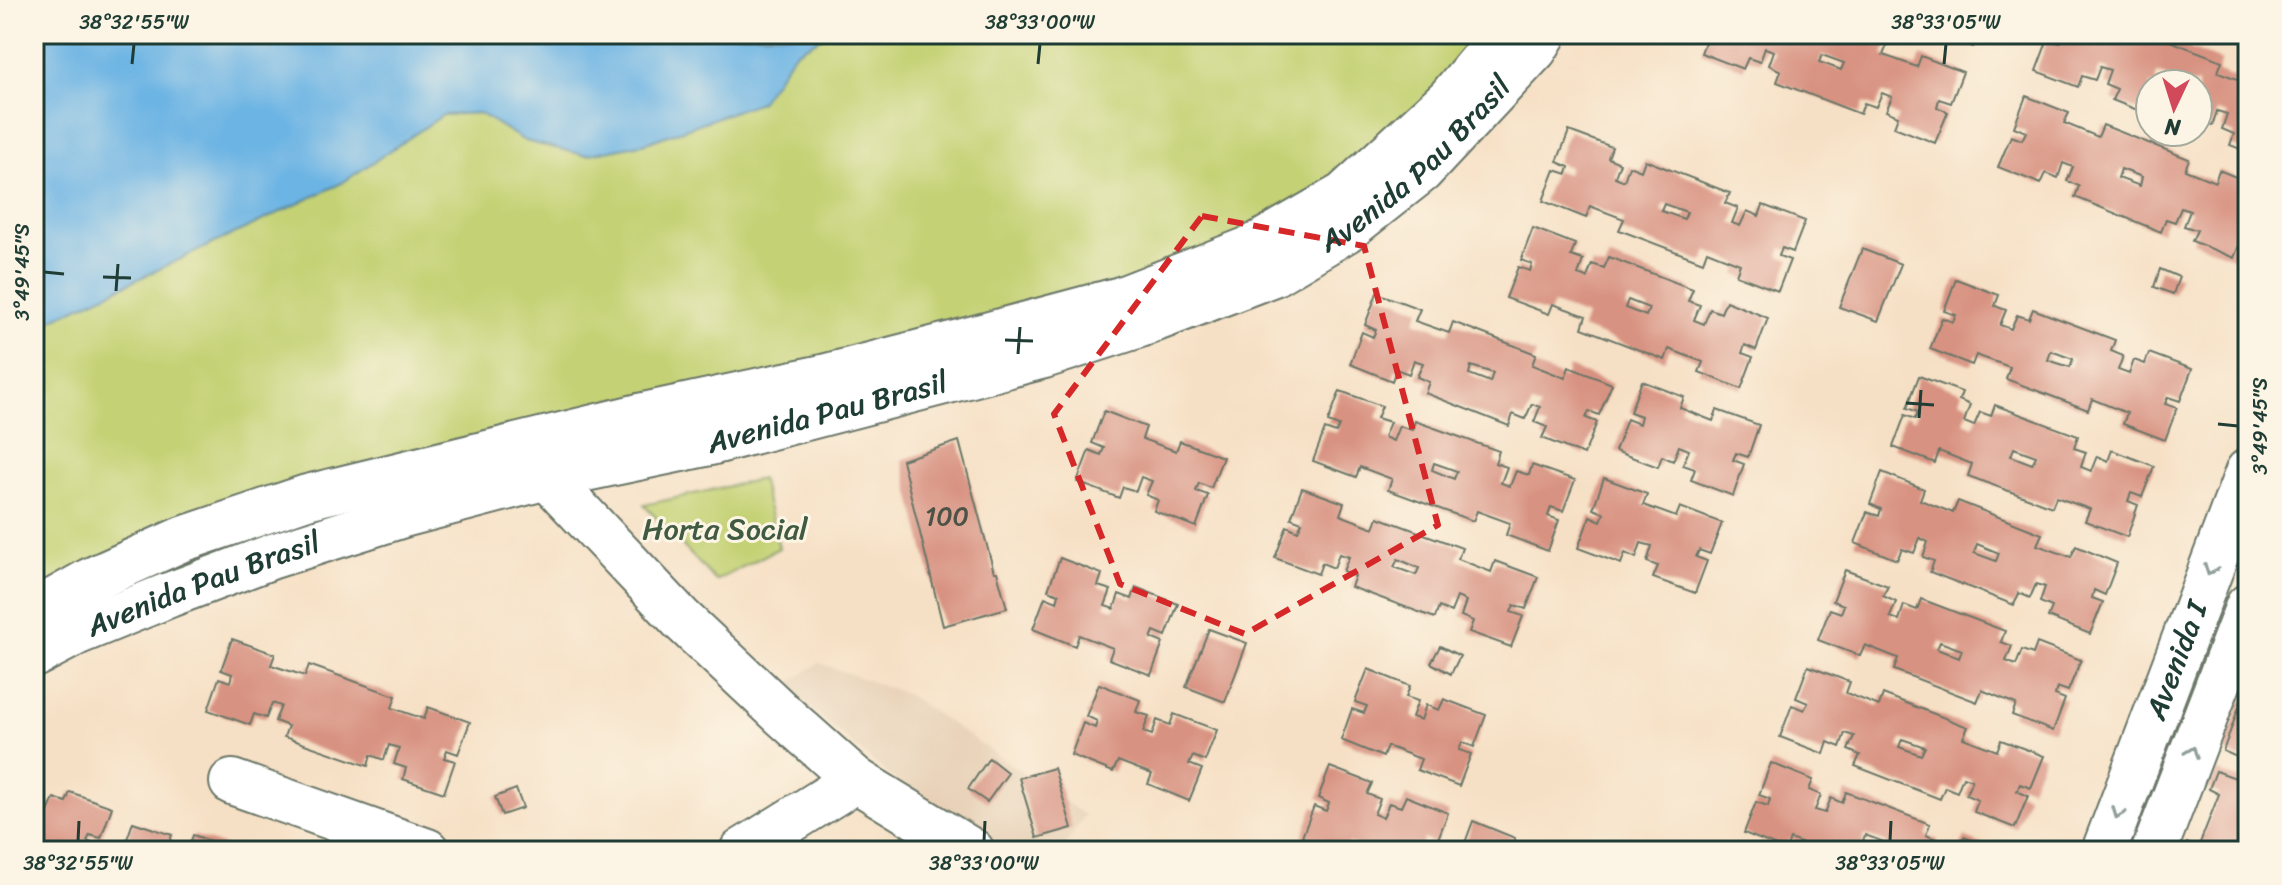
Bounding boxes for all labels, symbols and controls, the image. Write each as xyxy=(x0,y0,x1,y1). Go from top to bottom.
text: 38°32'55"W xyxy=(79,5,189,40)
text: 38°33'00"W xyxy=(985,5,1096,40)
text: 38°33'05"W xyxy=(1891,5,2001,40)
street label: Avenida Pau Brasil xyxy=(1308,62,1525,268)
north arrow xyxy=(2134,68,2214,148)
text: N xyxy=(2163,107,2183,148)
text: 3°49'45"S xyxy=(5,223,40,321)
street label: Avenida Pau Brasil xyxy=(700,355,954,470)
text: 3°49'45"S xyxy=(2243,377,2278,475)
house number: 100 xyxy=(925,493,969,539)
park label: Horta Social xyxy=(642,502,809,556)
street label: Avenida Pau Brasil xyxy=(77,516,328,653)
one-way arrow xyxy=(2203,562,2220,576)
street label: Avenida I xyxy=(2129,591,2224,729)
one-way arrow xyxy=(2182,746,2199,760)
one-way arrow xyxy=(2111,805,2128,819)
text: 38°32'55"W xyxy=(23,846,133,881)
text: 38°33'00"W xyxy=(929,846,1040,881)
text: 38°33'05"W xyxy=(1835,846,1945,881)

